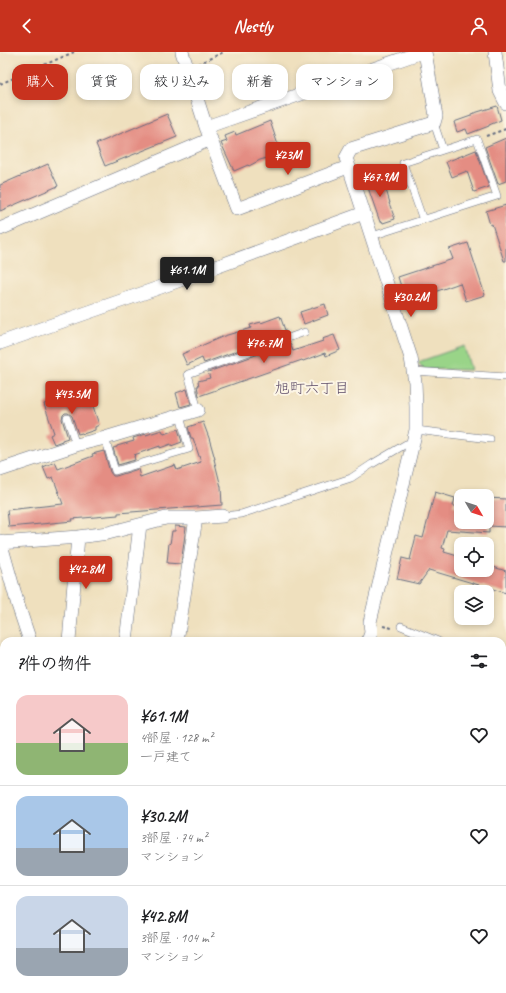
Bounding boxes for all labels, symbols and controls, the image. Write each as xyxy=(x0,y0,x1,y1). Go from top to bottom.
icon: back xyxy=(16,15,38,37)
text: Nestly xyxy=(234,15,272,37)
icon: person xyxy=(468,15,490,37)
chip: 購入 xyxy=(12,64,68,100)
chip: 賃貸 xyxy=(76,64,132,100)
chip: 絞り込み xyxy=(140,64,224,100)
chip: 新着 xyxy=(232,64,288,100)
chip: マンション xyxy=(296,64,393,100)
pin: ¥23M xyxy=(264,142,312,176)
text: ¥23M xyxy=(274,147,302,163)
pin: ¥67.9M xyxy=(347,164,413,198)
text: ¥67.9M xyxy=(362,169,398,185)
pin: ¥61.1M xyxy=(154,257,220,291)
text: ¥61.1M xyxy=(169,262,205,278)
pin: ¥30.2M xyxy=(378,284,444,318)
text: ¥30.2M xyxy=(393,289,429,305)
pin: ¥76.7M xyxy=(231,330,297,364)
text: ¥76.7M xyxy=(246,335,282,351)
district label: 旭町六丁目 xyxy=(274,379,350,398)
pin: ¥43.5M xyxy=(39,381,105,415)
text: ¥43.5M xyxy=(54,386,90,402)
north arrow xyxy=(454,489,494,529)
map controls xyxy=(454,489,494,625)
button: locate xyxy=(454,537,494,577)
pin: ¥42.8M xyxy=(53,556,119,590)
text: ¥42.8M xyxy=(68,561,104,577)
button: layers xyxy=(454,585,494,625)
icon: filters xyxy=(468,650,490,672)
text: 7件の物件 xyxy=(16,653,92,674)
text: ¥61.1M xyxy=(140,706,187,727)
icon: home xyxy=(48,711,96,759)
icon: heart xyxy=(468,724,490,746)
text: 4部屋 · 128 m² xyxy=(140,730,213,746)
text: 一戸建て xyxy=(140,749,192,765)
text: ¥30.2M xyxy=(140,806,186,827)
icon: home xyxy=(48,812,96,860)
icon: heart xyxy=(468,825,490,847)
text: 3部屋 · 74 m² xyxy=(140,830,207,846)
text: マンション xyxy=(140,849,204,865)
text: ¥42.8M xyxy=(140,906,186,927)
icon: home xyxy=(48,912,96,960)
icon: heart xyxy=(468,925,490,947)
text: 3部屋 · 104 m² xyxy=(140,930,213,946)
text: マンション xyxy=(140,949,204,965)

